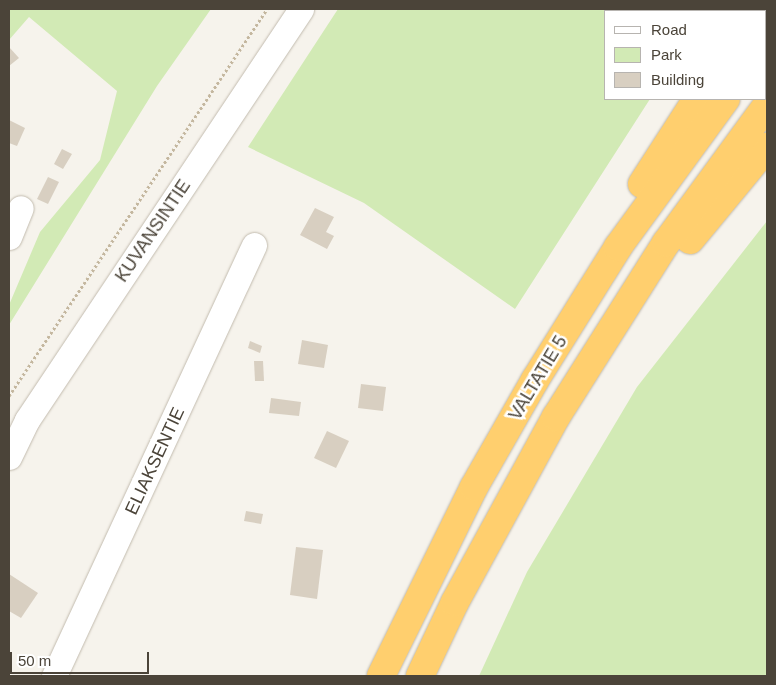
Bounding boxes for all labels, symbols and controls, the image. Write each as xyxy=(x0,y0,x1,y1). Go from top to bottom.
legend xyxy=(604,10,766,100)
text: Road xyxy=(651,21,687,38)
text: Park xyxy=(651,46,682,63)
text: Building xyxy=(651,71,704,88)
street label: KUVANSINTIE xyxy=(111,176,195,286)
street label: VALTATIE 5 xyxy=(504,332,572,424)
street label: ELIAKSENTIE xyxy=(121,404,189,518)
scale bar xyxy=(12,642,151,674)
text: 50 m xyxy=(18,652,51,669)

